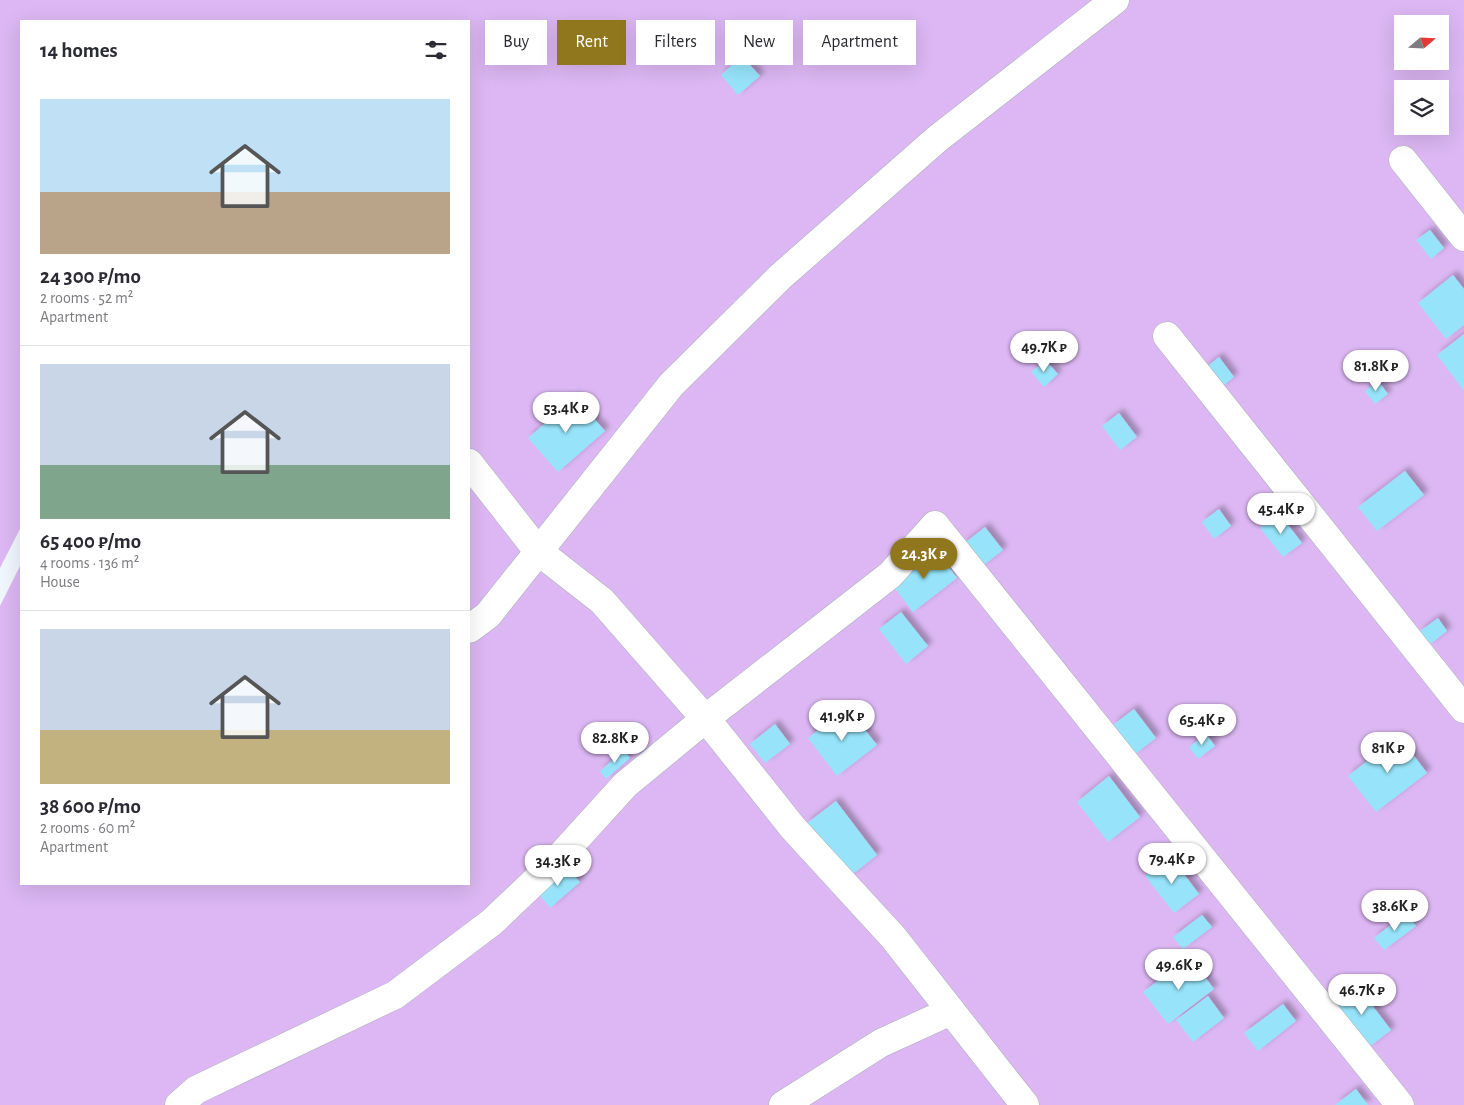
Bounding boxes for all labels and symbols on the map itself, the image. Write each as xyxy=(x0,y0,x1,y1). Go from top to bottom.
north arrow xyxy=(1394,15,1449,70)
pin: 49.7K ₽ xyxy=(998,330,1090,373)
pin: 81.8K ₽ xyxy=(1330,350,1422,392)
pin: 53.4K ₽ xyxy=(520,392,612,434)
pin: 45.4K ₽ xyxy=(1235,492,1327,535)
pin: 24.3K ₽ xyxy=(878,538,970,580)
pin: 41.9K ₽ xyxy=(796,700,888,742)
pin: 65.4K ₽ xyxy=(1156,704,1248,746)
pin: 82.8K ₽ xyxy=(569,722,661,764)
pin: 81K ₽ xyxy=(1353,732,1423,774)
pin: 79.4K ₽ xyxy=(1126,842,1218,885)
pin: 34.3K ₽ xyxy=(512,844,604,887)
pin: 38.6K ₽ xyxy=(1349,890,1441,932)
pin: 49.6K ₽ xyxy=(1133,948,1225,991)
pin: 46.7K ₽ xyxy=(1316,974,1408,1016)

